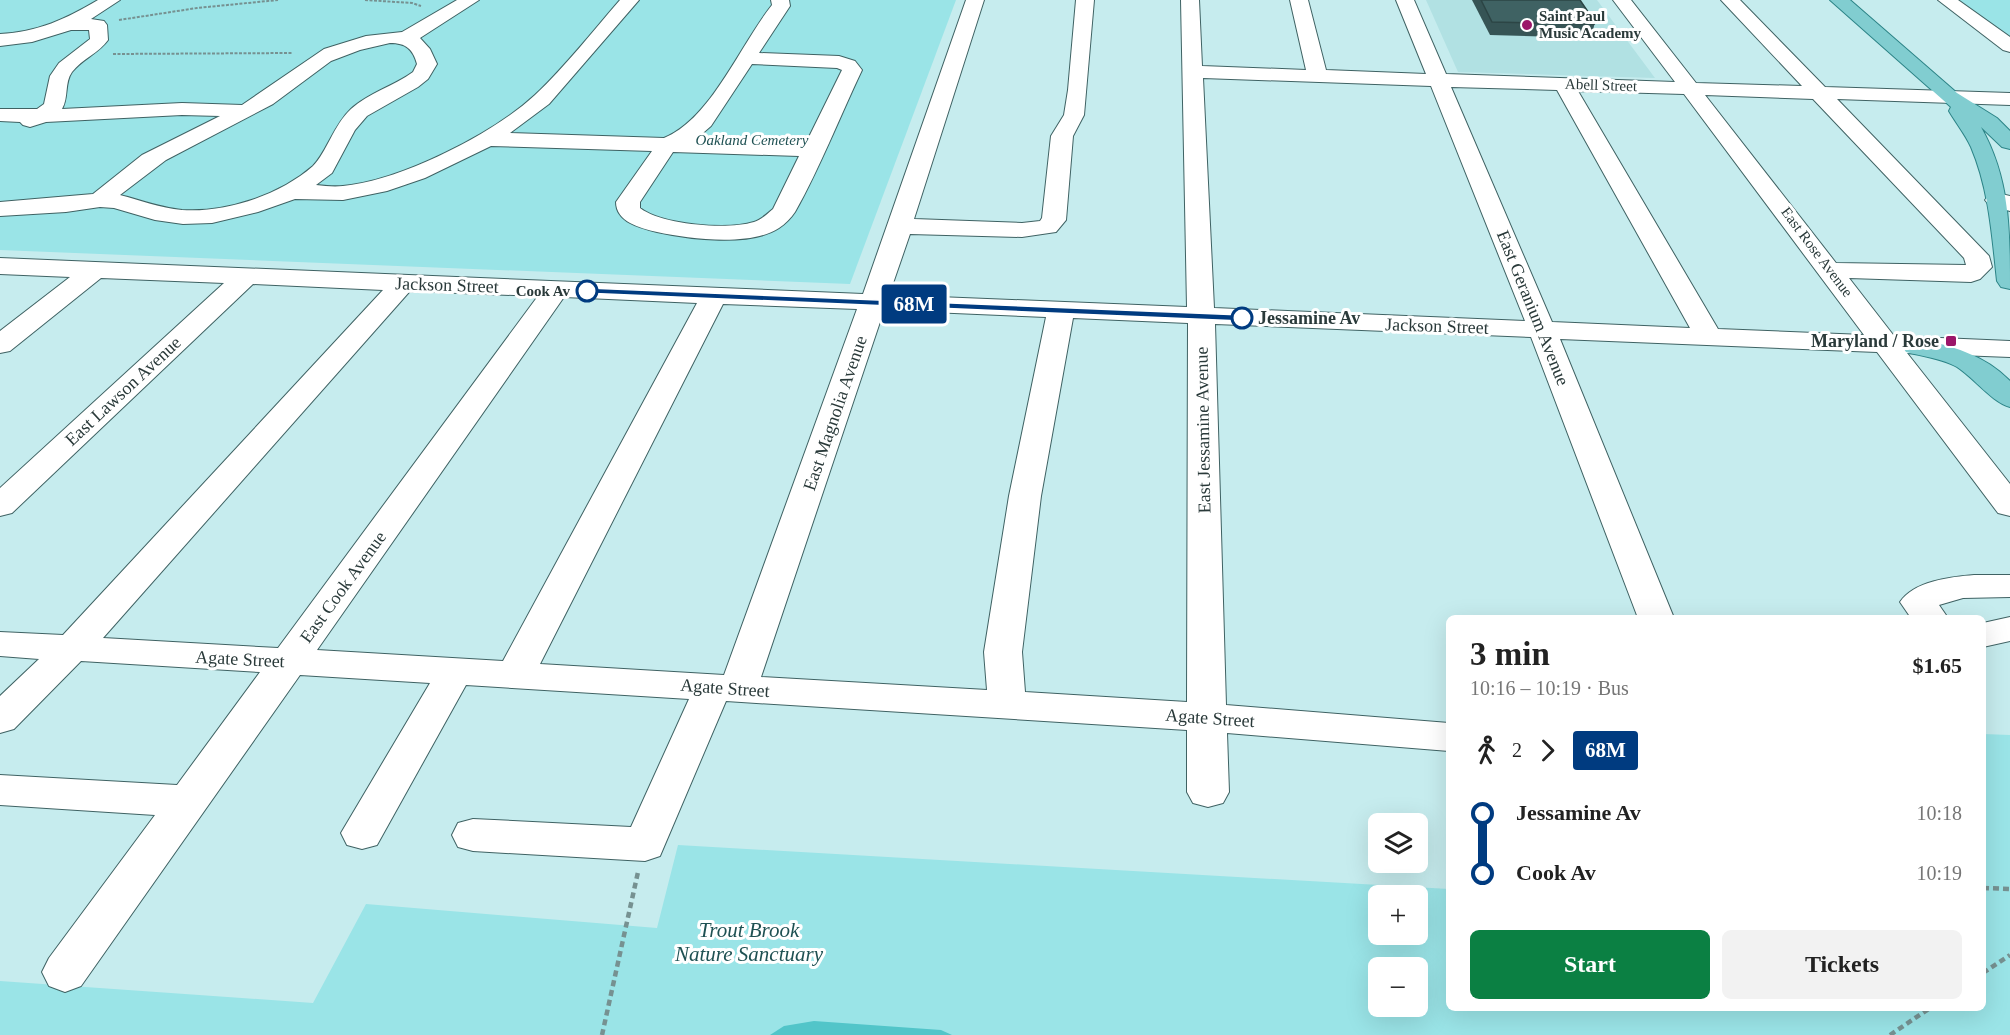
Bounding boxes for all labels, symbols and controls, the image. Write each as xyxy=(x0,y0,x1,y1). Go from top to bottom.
place label: Saint Paul Music Academy xyxy=(1539,8,1642,41)
marker: Saint Paul Music Academy xyxy=(1520,18,1534,32)
street label: Abell Street xyxy=(1565,76,1638,94)
park label: Oakland Cemetery xyxy=(696,132,809,148)
street label: East Rose Avenue xyxy=(1778,204,1856,300)
street label: East Geranium Avenue xyxy=(1493,227,1573,389)
street label: Jackson Street xyxy=(395,273,499,297)
marker: Cook Av xyxy=(576,280,598,302)
place label: Cook Av xyxy=(516,283,570,299)
line badge: 68M xyxy=(880,284,948,324)
text: 68M xyxy=(894,292,934,316)
marker: Jessamine Av xyxy=(1231,307,1253,329)
place label: Jessamine Av xyxy=(1258,308,1360,328)
street label: Jackson Street xyxy=(1385,314,1489,338)
place label: Maryland / Rose xyxy=(1811,331,1939,351)
street label: East Lawson Avenue xyxy=(61,332,185,450)
street label: East Magnolia Avenue xyxy=(799,333,871,493)
marker: Maryland / Rose xyxy=(1944,334,1958,348)
street label: East Jessamine Avenue xyxy=(1192,347,1214,513)
street label: East Cook Avenue xyxy=(296,527,390,647)
text: 3 min xyxy=(1470,636,1550,672)
street label: Agate Street xyxy=(195,647,285,671)
text: $1.65 xyxy=(1913,653,1962,678)
street label: Agate Street xyxy=(680,675,770,701)
text: 10:16 – 10:19 · Bus xyxy=(1470,677,1629,699)
street label: Agate Street xyxy=(1165,705,1255,731)
icon: walk xyxy=(1470,734,1503,767)
icon: forward xyxy=(1531,734,1564,767)
text: 68M xyxy=(1585,738,1626,762)
text: 2 xyxy=(1512,739,1522,761)
text: Jessamine Av xyxy=(1516,800,1641,825)
text: 10:18 xyxy=(1916,802,1962,824)
map controls xyxy=(1368,813,1428,1017)
button: layers xyxy=(1368,813,1428,873)
text: Cook Av xyxy=(1516,860,1596,885)
text: 10:19 xyxy=(1916,862,1962,884)
button: + xyxy=(1368,885,1428,945)
park label: Trout Brook Nature Sanctuary xyxy=(674,918,824,966)
button: Start xyxy=(1470,930,1710,999)
button: Tickets xyxy=(1722,930,1962,999)
button: − xyxy=(1368,957,1428,1017)

